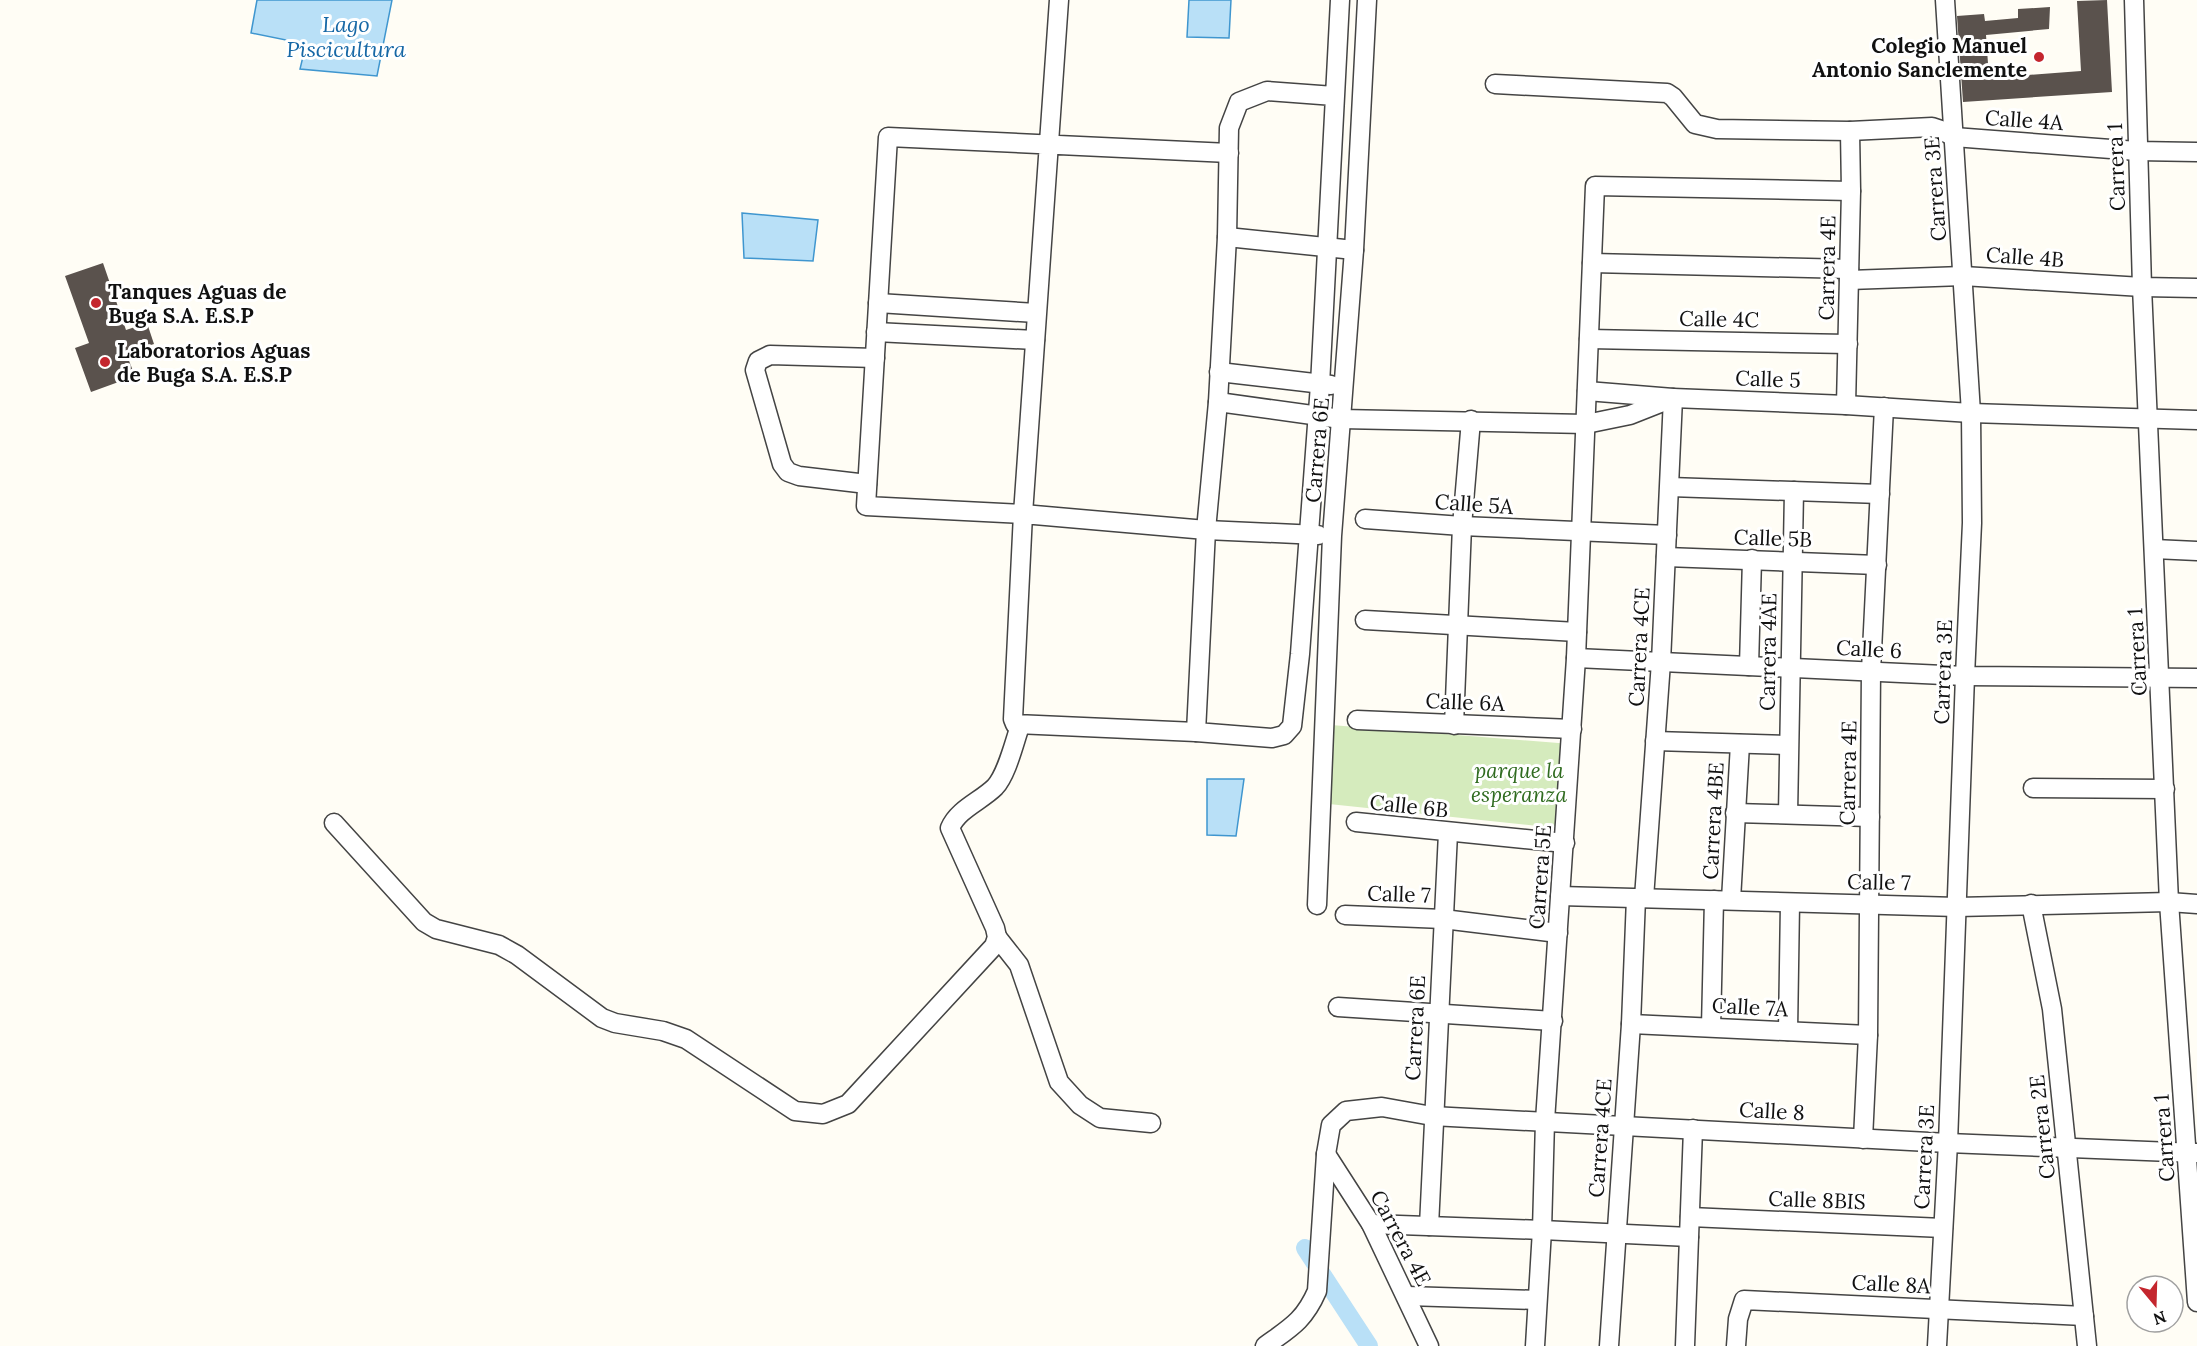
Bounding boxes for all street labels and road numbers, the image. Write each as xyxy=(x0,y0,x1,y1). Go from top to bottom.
street label: Calle 4A xyxy=(1984,104,2065,136)
street label: Carrera 1 xyxy=(2101,123,2131,211)
street label: Carrera 3E xyxy=(1918,136,1952,242)
street label: Carrera 4E xyxy=(1813,215,1841,321)
street label: Calle 4B xyxy=(1985,241,2065,273)
street label: Calle 4C xyxy=(1679,305,1760,333)
street label: Calle 5 xyxy=(1735,364,1801,394)
street label: Carrera 6E xyxy=(1299,396,1335,504)
street label: Calle 5A xyxy=(1434,488,1515,520)
street label: Calle 5B xyxy=(1733,523,1813,553)
street label: Carrera 4CE xyxy=(1622,587,1656,707)
street label: Carrera 4AE xyxy=(1753,593,1783,711)
street label: Carrera 1 xyxy=(2121,607,2153,697)
street label: Carrera 3E xyxy=(1928,619,1958,725)
street label: Calle 6 xyxy=(1835,634,1903,664)
street label: Calle 6A xyxy=(1425,687,1506,717)
street label: Carrera 4E xyxy=(1834,720,1862,826)
street label: Carrera 4BE xyxy=(1696,762,1730,880)
street label: Calle 6B xyxy=(1368,788,1450,824)
street label: Carrera 5E xyxy=(1523,824,1557,930)
street label: Calle 7 xyxy=(1847,868,1911,896)
street label: Calle 7 xyxy=(1367,879,1432,909)
street label: Carrera 6E xyxy=(1399,975,1431,1081)
street label: Calle 7A xyxy=(1711,992,1790,1023)
street label: Carrera 2E xyxy=(2023,1074,2061,1180)
street label: Carrera 4CE xyxy=(1582,1078,1618,1198)
street label: Carrera 1 xyxy=(2147,1093,2181,1183)
street label: Calle 8 xyxy=(1739,1096,1805,1126)
street label: Carrera 3E xyxy=(1908,1104,1940,1210)
street label: Carrera 4E xyxy=(1365,1185,1437,1291)
street label: Calle 8BIS xyxy=(1768,1185,1866,1215)
street label: Calle 8A xyxy=(1851,1268,1932,1300)

